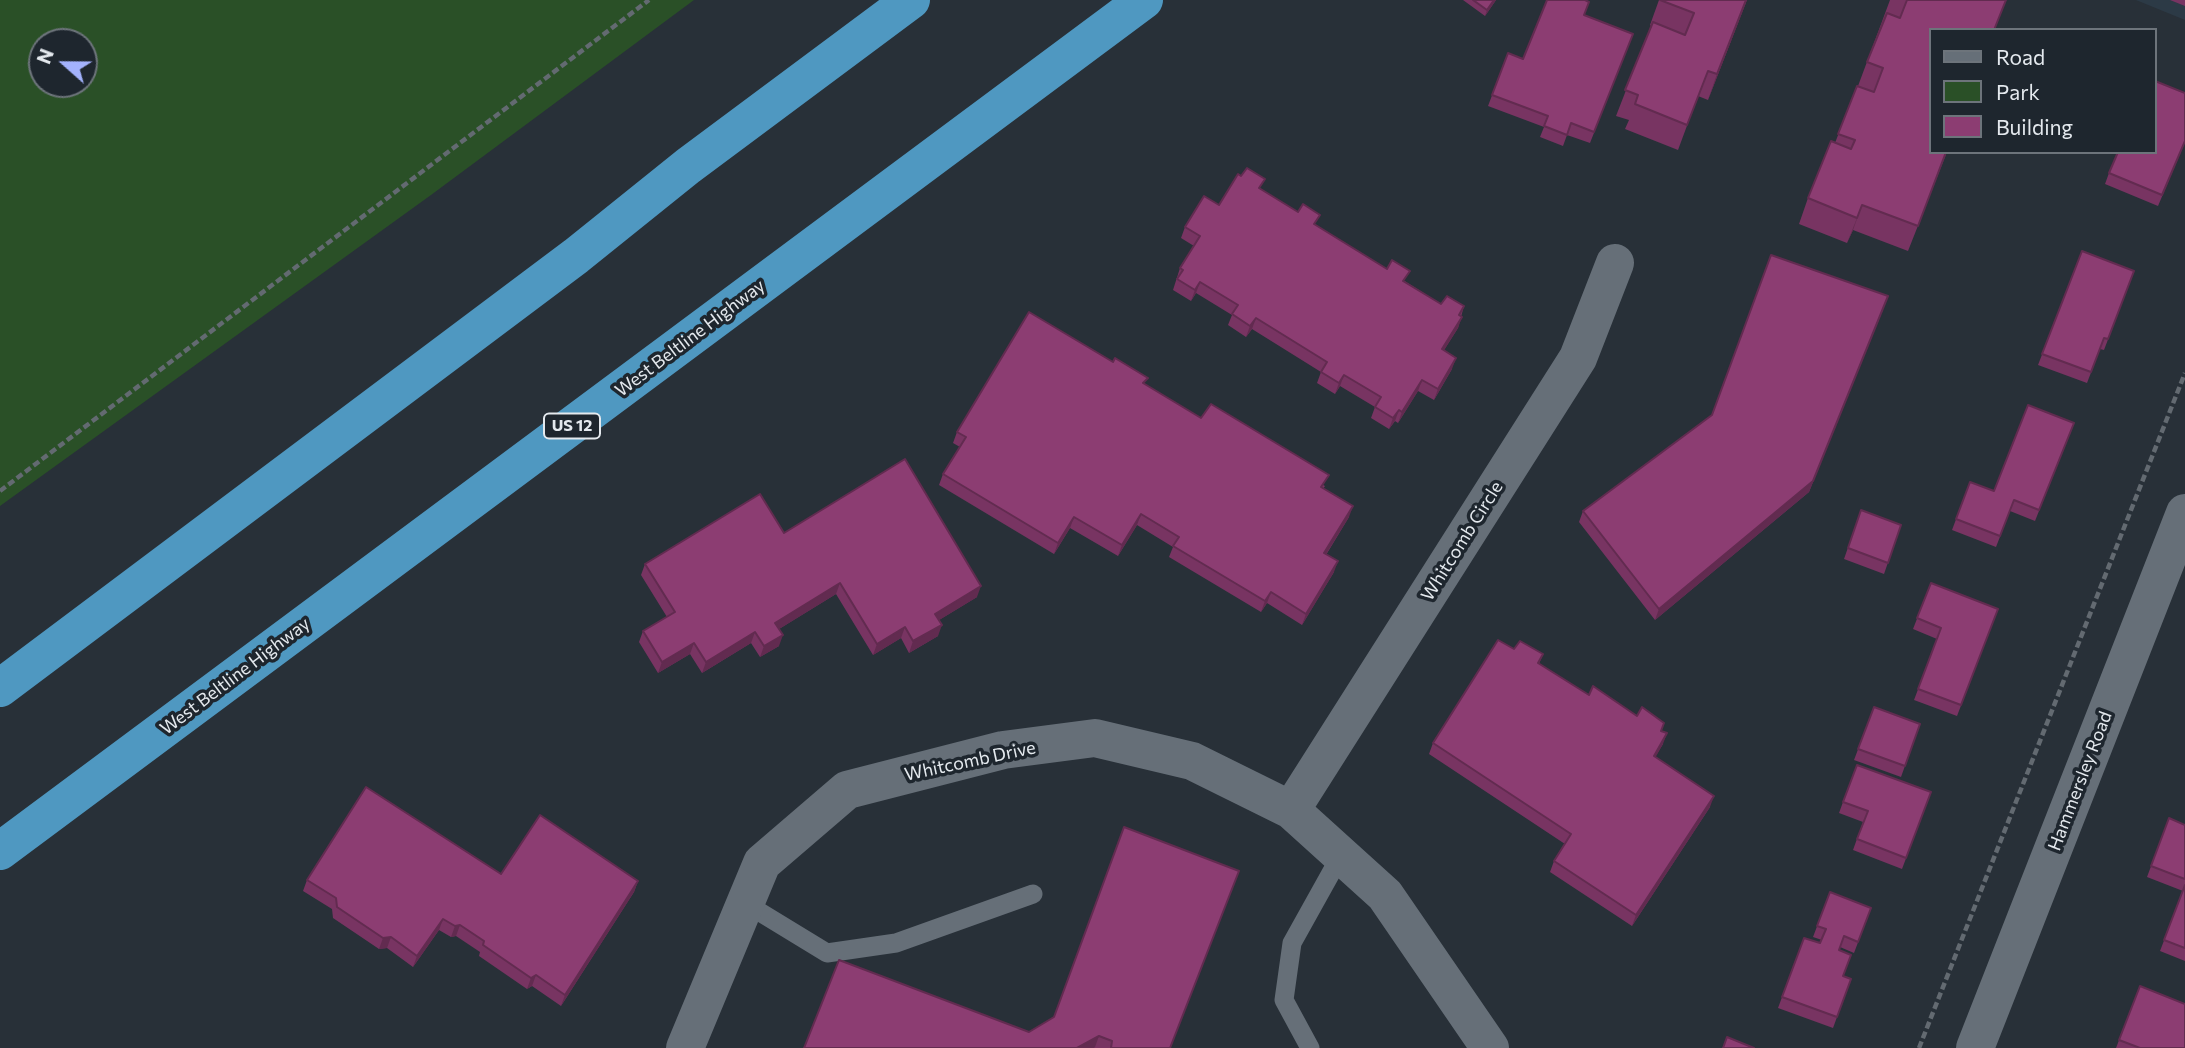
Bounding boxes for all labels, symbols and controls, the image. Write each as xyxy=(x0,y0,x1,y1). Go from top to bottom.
north arrow xyxy=(28,28,98,98)
legend xyxy=(1930,28,2157,154)
text: Road xyxy=(1996,44,2045,69)
text: N xyxy=(32,45,58,67)
text: Park xyxy=(1996,79,2040,104)
text: Building xyxy=(1996,114,2073,139)
street label: West Beltline Highway xyxy=(611,275,769,401)
road number: US 12 xyxy=(544,414,600,438)
street label: Whitcomb Circle xyxy=(1417,477,1507,605)
street label: West Beltline Highway xyxy=(156,613,314,739)
street label: Hammersley Road xyxy=(2043,708,2117,854)
street label: Whitcomb Drive xyxy=(902,737,1038,785)

